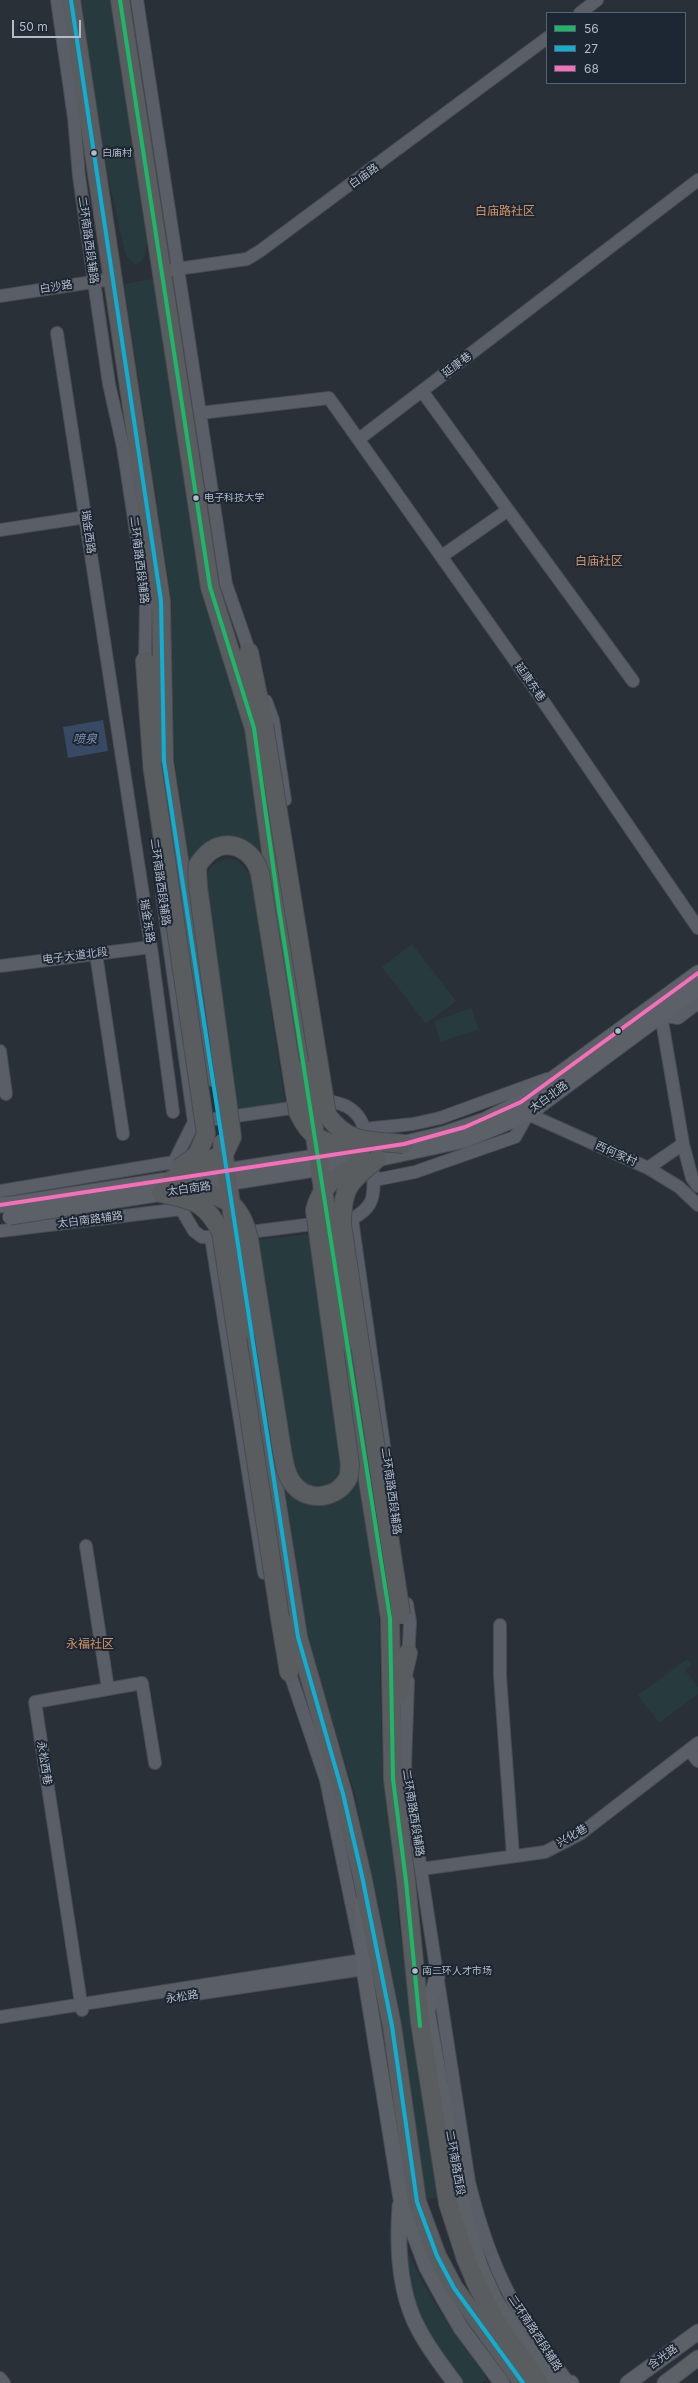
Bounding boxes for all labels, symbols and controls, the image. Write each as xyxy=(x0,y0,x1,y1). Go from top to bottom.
scale bar xyxy=(14,12,83,38)
legend xyxy=(546,12,686,84)
text: 50 m xyxy=(19,19,48,34)
text: 56 xyxy=(584,21,599,36)
text: 27 xyxy=(584,41,598,56)
text: 68 xyxy=(584,61,599,76)
place label: 白庙村 xyxy=(102,147,132,159)
marker: 白庙村 xyxy=(89,148,99,158)
street label: 白庙路 xyxy=(347,161,381,191)
street label: 二环南路西段辅路 xyxy=(75,196,101,284)
district label: 白庙路社区 xyxy=(475,204,535,218)
street label: 白沙路 xyxy=(39,278,73,296)
street label: 延康巷 xyxy=(440,350,474,380)
place label: 电子科技大学 xyxy=(204,492,264,504)
marker: 电子科技大学 xyxy=(191,493,201,503)
street label: 瑞金西路 xyxy=(78,509,98,555)
street label: 二环南路西段辅路 xyxy=(127,516,151,604)
district label: 白庙社区 xyxy=(575,554,623,568)
street label: 延康东巷 xyxy=(512,660,548,704)
water label: 喷泉 xyxy=(73,732,97,746)
street label: 二环南路西段辅路 xyxy=(147,838,173,926)
street label: 瑞金东路 xyxy=(137,898,157,944)
street label: 电子大道北段 xyxy=(41,945,109,967)
unlabelled marker xyxy=(613,1026,623,1036)
street label: 太白北路 xyxy=(527,1079,571,1115)
street label: 西何家村 xyxy=(593,1139,639,1169)
street label: 太白南路 xyxy=(166,1179,212,1199)
street label: 太白南路辅路 xyxy=(56,1209,124,1231)
street label: 二环南路西段辅路 xyxy=(378,1447,404,1535)
district label: 永福社区 xyxy=(66,1637,114,1651)
street label: 永松西巷 xyxy=(34,1740,54,1786)
street label: 二环南路西段辅路 xyxy=(400,1769,426,1857)
street label: 兴化巷 xyxy=(554,1822,590,1850)
place label: 南二环人才市场 xyxy=(422,1965,492,1977)
marker: 南二环人才市场 xyxy=(410,1966,420,1976)
street label: 永松路 xyxy=(165,1988,199,2006)
street label: 二环南路西段 xyxy=(443,2129,467,2197)
street label: 二环南路西段辅路 xyxy=(506,2293,564,2373)
street label: 含光路 xyxy=(646,2342,680,2372)

